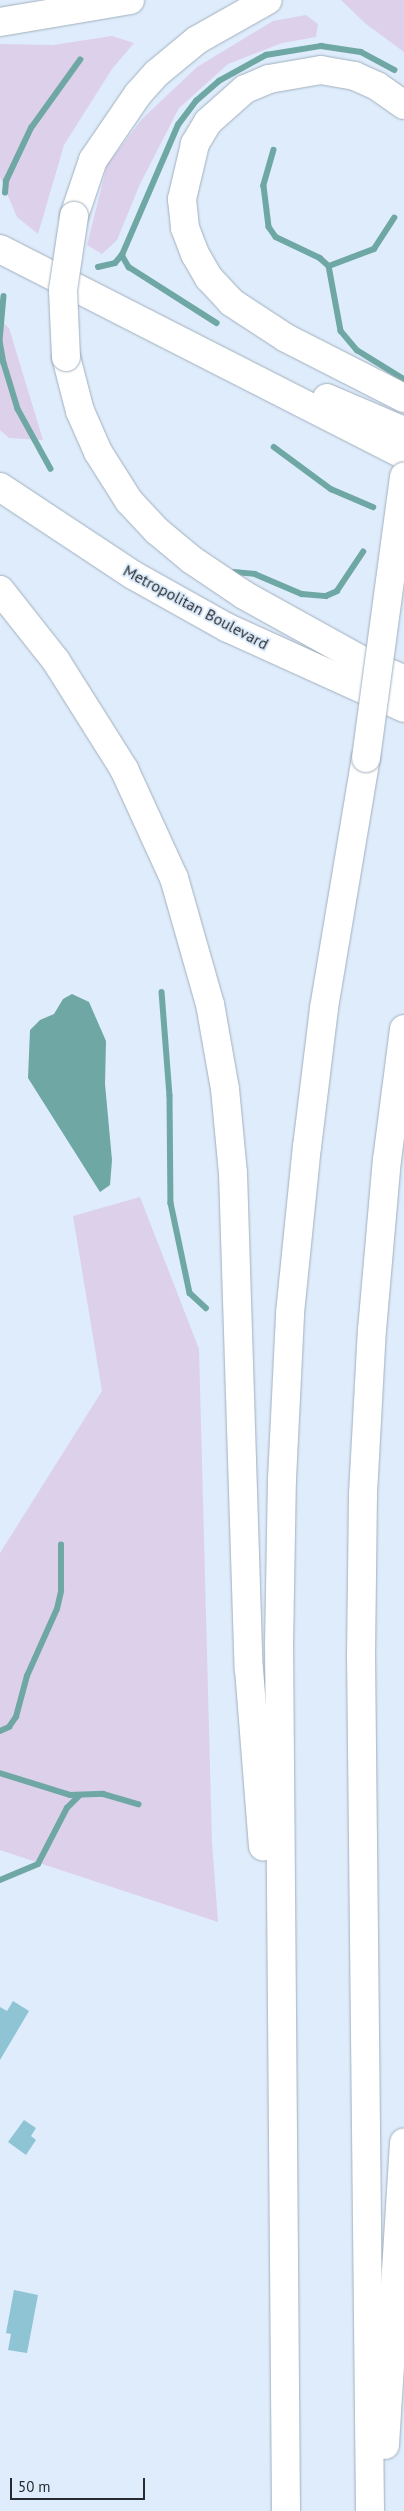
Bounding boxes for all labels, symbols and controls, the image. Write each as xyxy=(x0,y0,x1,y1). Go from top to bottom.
street label: Metropolitan Boulevard xyxy=(120,561,272,653)
scale bar xyxy=(12,2468,148,2500)
text: 50 m xyxy=(18,2477,51,2496)

